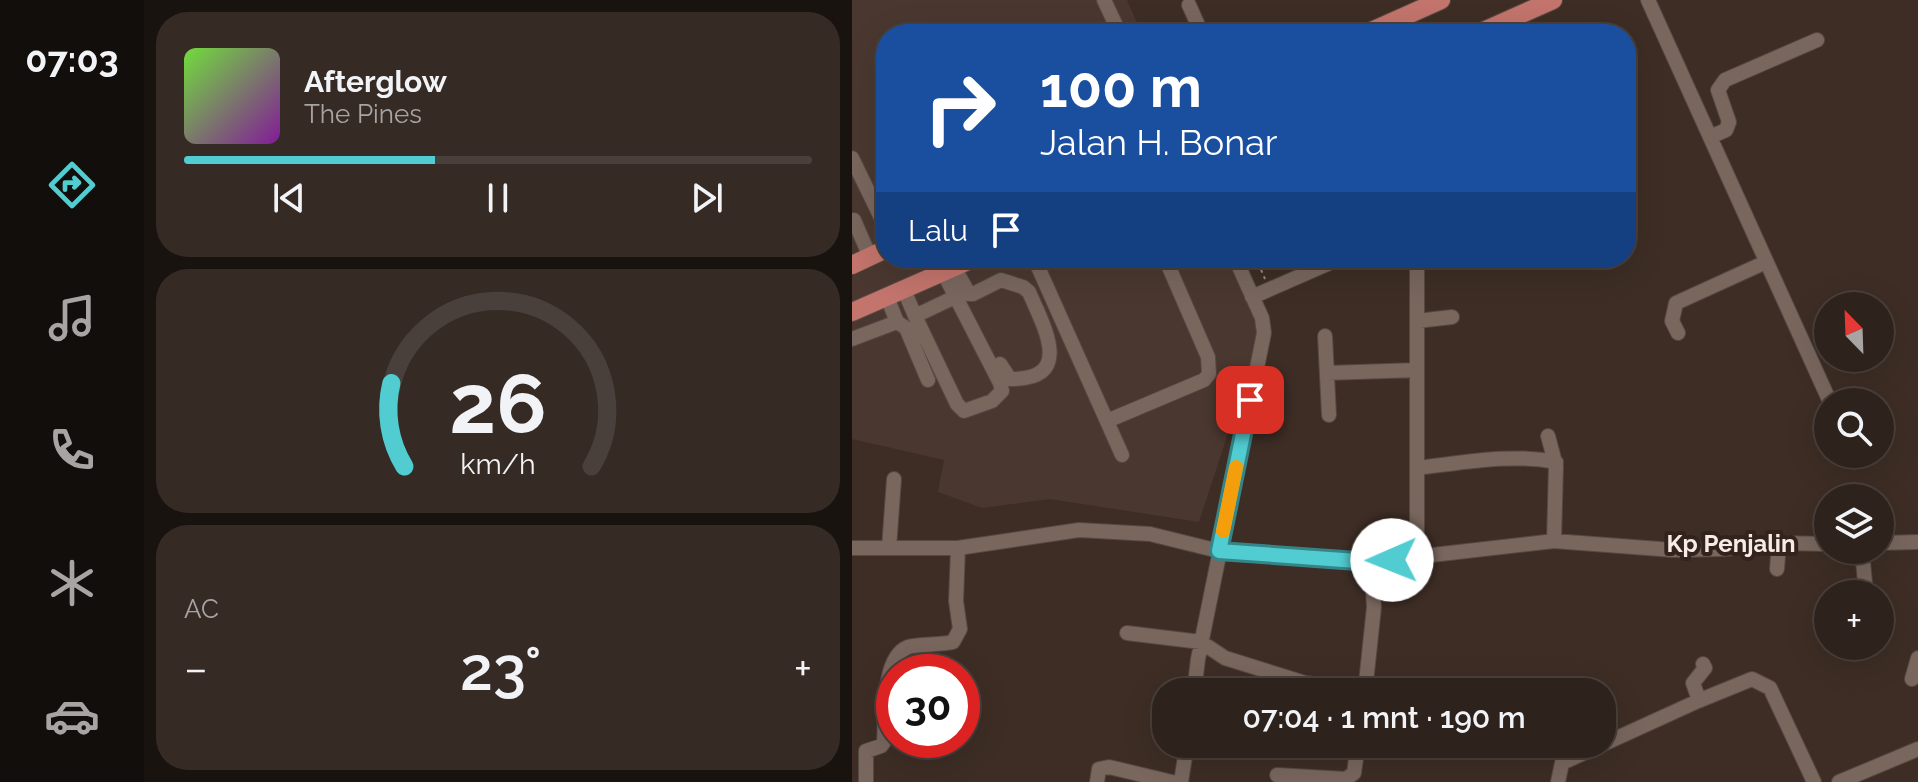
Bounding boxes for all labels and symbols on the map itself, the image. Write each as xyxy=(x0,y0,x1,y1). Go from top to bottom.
north arrow xyxy=(1814,292,1894,372)
pin xyxy=(1216,366,1284,434)
position arrow xyxy=(1350,518,1434,602)
district label: Kp Penjalin xyxy=(1667,529,1795,558)
speed limit sign: 30 xyxy=(876,654,980,758)

